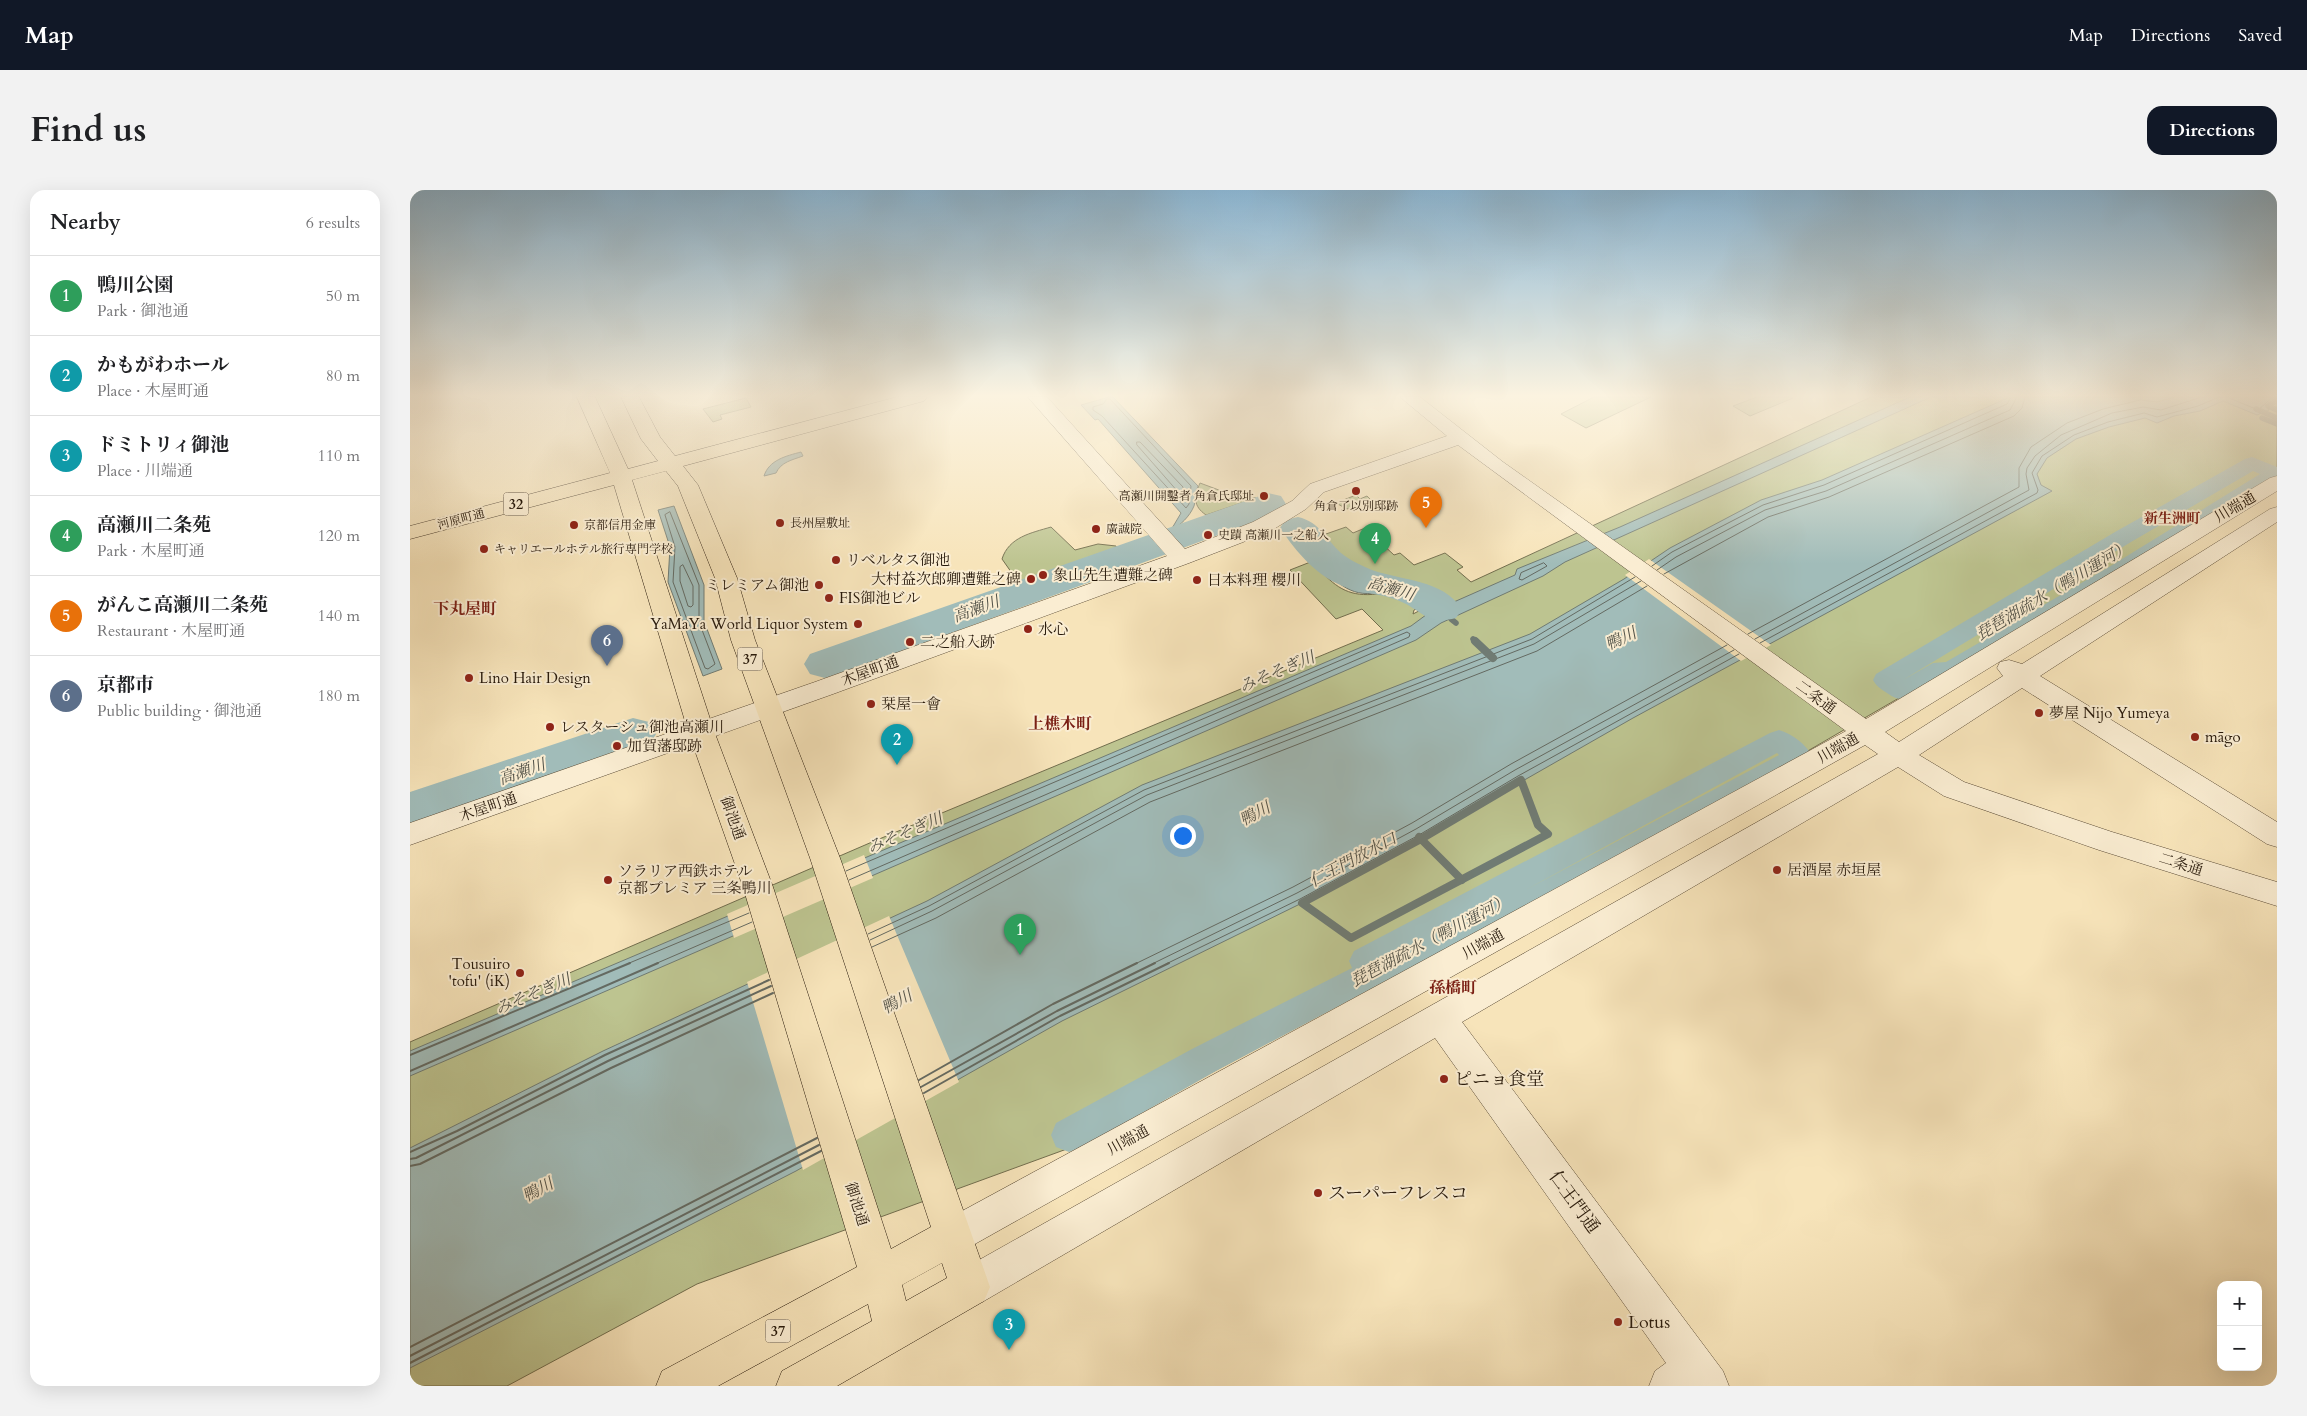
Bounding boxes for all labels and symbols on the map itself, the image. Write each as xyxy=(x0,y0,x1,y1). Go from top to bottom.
marker: 角倉了以別邸跡 xyxy=(1350,485,1362,497)
pin: 5 xyxy=(1410,487,1442,528)
street label: 川端通 xyxy=(2211,487,2259,527)
place label: 高瀬川開鑿者 角倉氏邸址 xyxy=(1119,488,1254,504)
marker: 高瀬川開鑿者 角倉氏邸址 xyxy=(1258,490,1270,502)
road number: 32 xyxy=(504,492,528,516)
place label: 角倉了以別邸跡 xyxy=(1314,498,1398,514)
street label: 河原町通 xyxy=(436,505,486,533)
district label: 新生洲町 xyxy=(2144,509,2201,528)
place label: 長州屋敷址 xyxy=(790,515,850,531)
place label: 京都信用金庫 xyxy=(584,517,656,533)
marker: 長州屋敷址 xyxy=(774,517,786,529)
marker: 京都信用金庫 xyxy=(568,519,580,531)
place label: 廣誠院 xyxy=(1106,521,1142,537)
marker: 廣誠院 xyxy=(1090,523,1102,535)
pin: 4 xyxy=(1359,523,1391,564)
place label: 史蹟 高瀬川一之船入 xyxy=(1218,527,1329,543)
marker: 史蹟 高瀬川一之船入 xyxy=(1202,529,1214,541)
water label: 琵琶湖疏水（鴨川運河） xyxy=(1972,536,2134,646)
place label: キャリエールホテル旅行専門学校 xyxy=(494,541,673,557)
marker: キャリエールホテル旅行専門学校 xyxy=(478,543,490,555)
place label: リベルタス御池 xyxy=(846,550,950,570)
marker: リベルタス御池 xyxy=(830,554,842,566)
place label: 象山先生遭難之碑 xyxy=(1053,565,1173,585)
place label: 大村益次郎卿遭難之碑 xyxy=(871,569,1021,589)
marker: 象山先生遭難之碑 xyxy=(1037,569,1049,581)
place label: 日本料理 櫻川 xyxy=(1207,570,1301,590)
water label: 高瀬川 xyxy=(1365,572,1419,607)
marker: 大村益次郎卿遭難之碑 xyxy=(1025,573,1037,585)
marker: 日本料理 櫻川 xyxy=(1191,574,1203,586)
place label: ミレミアム御池 xyxy=(705,575,809,595)
marker: ミレミアム御池 xyxy=(813,579,825,591)
place label: FIS御池ビル xyxy=(839,588,920,608)
water label: 高瀬川 xyxy=(950,590,1004,628)
marker: FIS御池ビル xyxy=(823,592,835,604)
district label: 下丸屋町 xyxy=(433,598,497,620)
place label: YaMaYa World Liquor System xyxy=(650,614,848,634)
marker: YaMaYa World Liquor System xyxy=(852,618,864,630)
place label: 水心 xyxy=(1038,619,1068,639)
water label: 鴨川 xyxy=(1602,621,1642,656)
marker: 水心 xyxy=(1022,623,1034,635)
pin: 6 xyxy=(591,625,623,666)
place label: 二之船入跡 xyxy=(920,632,995,652)
marker: 二之船入跡 xyxy=(904,636,916,648)
water label: みそそぎ川 xyxy=(1236,645,1320,698)
road number: 37 xyxy=(738,648,762,670)
street label: 木屋町通 xyxy=(838,651,902,691)
place label: Lino Hair Design xyxy=(479,668,591,688)
marker: Lino Hair Design xyxy=(463,672,475,684)
street label: 二条通 xyxy=(1792,676,1840,718)
place label: 栞屋一會 xyxy=(881,694,941,714)
marker: 栞屋一會 xyxy=(865,698,877,710)
place label: 夢屋 Nijo Yumeya xyxy=(2049,703,2170,723)
marker: 夢屋 Nijo Yumeya xyxy=(2033,707,2045,719)
district label: 上樵木町 xyxy=(1028,713,1092,735)
place label: レスターシュ御池高瀬川 xyxy=(560,717,724,737)
marker: レスターシュ御池高瀬川 xyxy=(544,721,556,733)
pin: 2 xyxy=(881,724,913,765)
place label: māgo xyxy=(2205,727,2241,747)
street label: 川端通 xyxy=(1814,728,1862,768)
marker: māgo xyxy=(2189,731,2201,743)
place label: 加賀藩邸跡 xyxy=(627,736,702,756)
marker: 加賀藩邸跡 xyxy=(611,740,623,752)
water label: 高瀬川 xyxy=(496,753,550,790)
street label: 木屋町通 xyxy=(456,788,520,826)
street label: 御池通 xyxy=(716,793,750,843)
water label: 鴨川 xyxy=(1236,796,1276,831)
water label: みそそぎ川 xyxy=(864,806,948,859)
your location xyxy=(1170,823,1196,849)
water label: 仁王門放水口 xyxy=(1305,827,1402,892)
street label: 二条通 xyxy=(2157,848,2205,880)
place label: 居酒屋 赤垣屋 xyxy=(1787,860,1881,880)
place label: ソラリア西鉄ホテル 京都プレミア 三条鴨川 xyxy=(618,861,771,898)
marker: 居酒屋 赤垣屋 xyxy=(1771,864,1783,876)
marker: ソラリア西鉄ホテル 京都プレミア 三条鴨川 xyxy=(602,874,614,886)
water label: 琵琶湖疏水（鴨川運河） xyxy=(1347,890,1513,992)
pin: 1 xyxy=(1004,914,1036,955)
street label: 川端通 xyxy=(1458,924,1508,964)
place label: Tousuiro 'tofu' (iK) xyxy=(449,954,510,991)
water label: みそそぎ川 xyxy=(492,967,576,1020)
marker: Tousuiro 'tofu' (iK) xyxy=(514,967,526,979)
district label: 孫橋町 xyxy=(1429,977,1477,999)
water label: 鴨川 xyxy=(878,984,918,1019)
place label: ピニョ食堂 xyxy=(1454,1067,1544,1092)
marker: ピニョ食堂 xyxy=(1438,1073,1450,1085)
street label: 川端通 xyxy=(1103,1120,1153,1160)
street label: 仁王門通 xyxy=(1543,1166,1605,1238)
water label: 鴨川 xyxy=(519,1172,559,1207)
street label: 御池通 xyxy=(841,1180,873,1228)
place label: スーパーフレスコ xyxy=(1328,1181,1468,1206)
marker: スーパーフレスコ xyxy=(1312,1187,1324,1199)
pin: 3 xyxy=(993,1309,1025,1350)
place label: Lotus xyxy=(1628,1310,1670,1335)
marker: Lotus xyxy=(1612,1316,1624,1328)
road number: 37 xyxy=(766,1320,790,1342)

